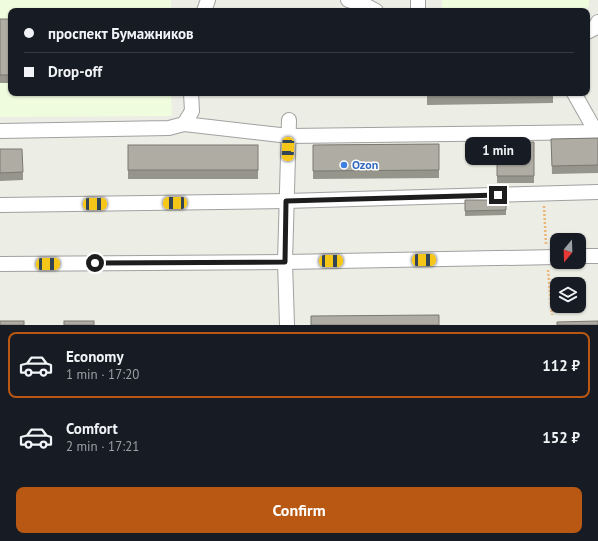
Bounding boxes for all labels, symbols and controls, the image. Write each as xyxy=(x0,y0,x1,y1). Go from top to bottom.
text: проспект Бумажников xyxy=(48,24,194,43)
text: Drop-off xyxy=(48,62,102,81)
car xyxy=(282,137,294,161)
callout: 1 min xyxy=(465,137,531,165)
text: 1 min xyxy=(482,142,514,159)
place label: Ozon xyxy=(352,157,378,172)
marker: Ozon xyxy=(339,160,349,170)
route end xyxy=(489,186,507,204)
car xyxy=(163,197,187,209)
car xyxy=(83,198,107,210)
north arrow xyxy=(550,233,586,269)
map controls xyxy=(550,233,586,313)
route start xyxy=(86,254,104,272)
car xyxy=(412,254,436,266)
car xyxy=(319,255,343,267)
car xyxy=(36,258,60,270)
button: layers xyxy=(550,277,586,313)
icon: car xyxy=(18,347,54,383)
text: Economy xyxy=(66,347,124,366)
text: 112 ₽ xyxy=(542,356,580,375)
text: 1 min · 17:20 xyxy=(66,366,139,383)
icon: car xyxy=(18,419,54,455)
text: Comfort xyxy=(66,419,118,438)
text: 152 ₽ xyxy=(542,428,580,447)
text: 2 min · 17:21 xyxy=(66,438,139,455)
button: Confirm xyxy=(16,487,582,533)

